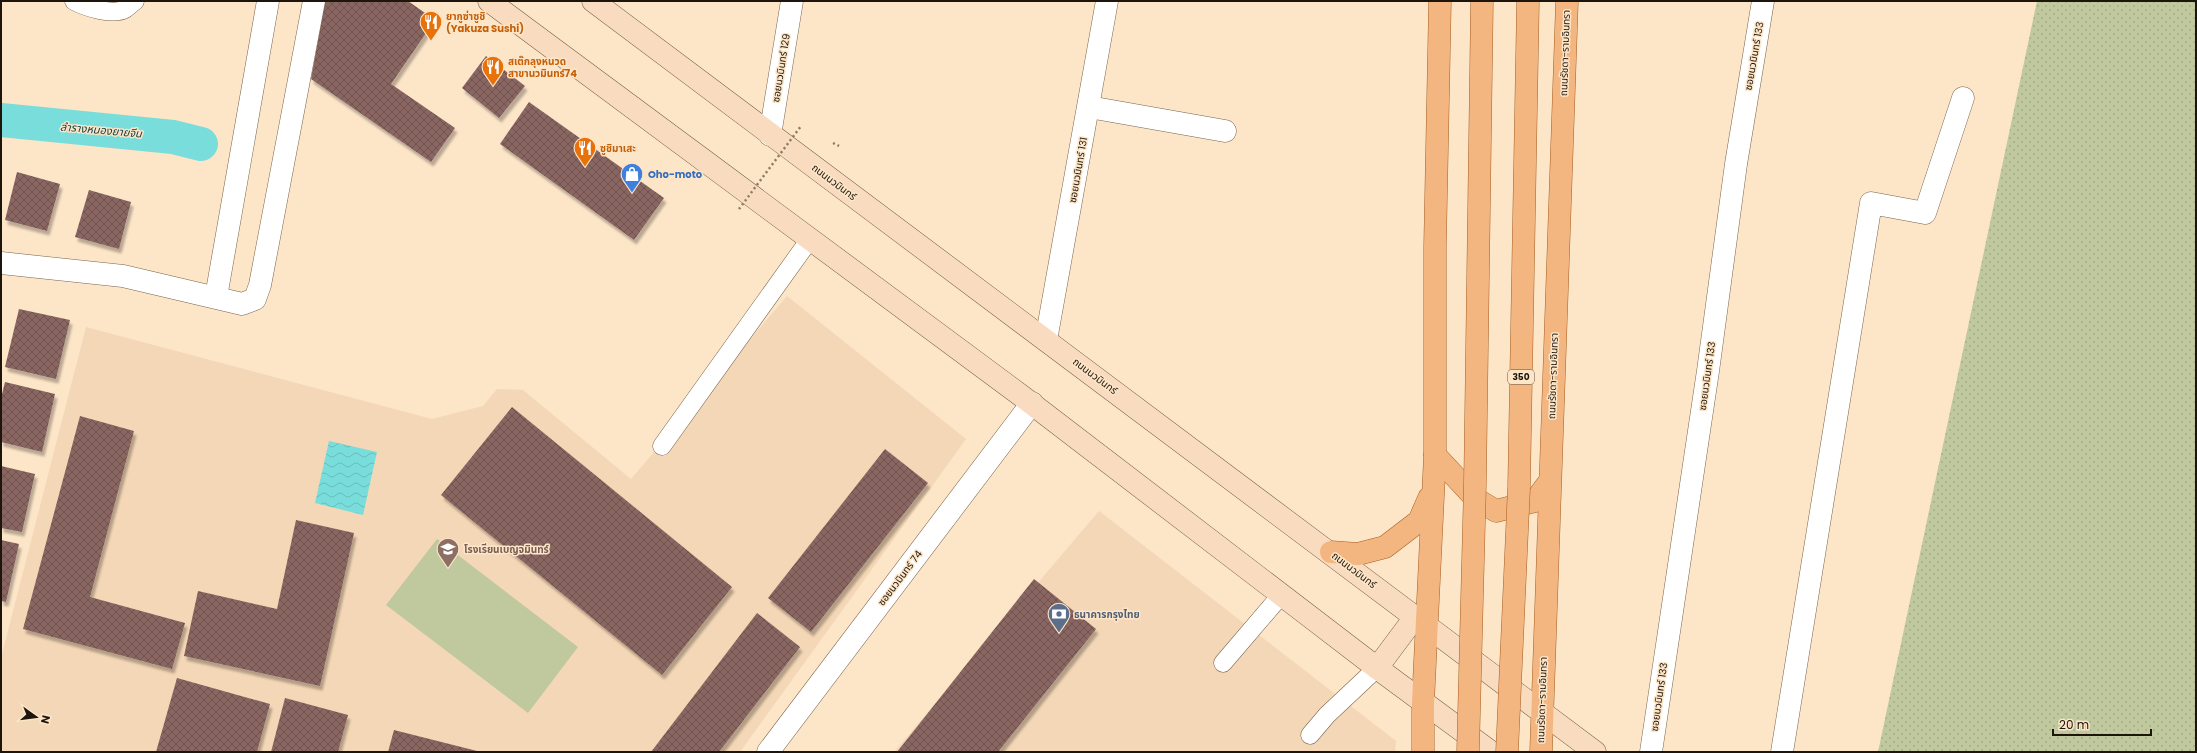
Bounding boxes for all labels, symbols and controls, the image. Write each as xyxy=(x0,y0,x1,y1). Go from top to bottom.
restaurant icon: ยากูซ่าซูชิ (Yakuza Sushi) xyxy=(418,9,444,42)
place label: ยากูซ่าซูชิ (Yakuza Sushi) xyxy=(446,9,524,36)
street label: ถนนรัชดา-รามอินทรา xyxy=(1556,10,1574,96)
street label: ซอยนวมินทร์ 133 xyxy=(1741,21,1767,91)
street label: ซอยนวมินทร์ 129 xyxy=(768,33,794,103)
restaurant icon: สเต๊กลุงหนวด สาขานวมินทร์74 xyxy=(480,54,506,87)
place label: สเต๊กลุงหนวด สาขานวมินทร์74 xyxy=(508,54,577,81)
water label: ลำรางหนองยายจีน xyxy=(59,118,144,142)
restaurant icon: ซูชิมาเสะ xyxy=(572,135,598,168)
street label: ซอยนวมินทร์ 131 xyxy=(1065,136,1091,204)
place label: ซูชิมาเสะ xyxy=(600,141,636,156)
street label: ถนนนวมินทร์ xyxy=(808,160,860,204)
shop icon: Oho-moto xyxy=(619,161,645,194)
place label: Oho-moto xyxy=(648,167,703,182)
street label: ถนนรัชดา-รามอินทรา xyxy=(1544,333,1562,419)
street label: ซอยนวมินทร์ 133 xyxy=(1695,341,1719,411)
street label: ถนนนวมินทร์ xyxy=(1069,354,1121,398)
road number: 350 xyxy=(1508,370,1534,384)
school or university icon: โรงเรียนเบญจมินทร์ xyxy=(435,536,461,569)
place label: โรงเรียนเบญจมินทร์ xyxy=(464,542,549,557)
street label: ซอยนวมินทร์ 74 xyxy=(874,547,926,609)
street label: ถนนนวมินทร์ xyxy=(1328,548,1380,592)
bank icon: ธนาคารกรุงไทย xyxy=(1046,601,1072,634)
place label: ธนาคารกรุงไทย xyxy=(1074,607,1140,622)
street label: ถนนรัชดา-รามอินทรา xyxy=(1533,657,1551,743)
street label: ซอยนวมินทร์ 133 xyxy=(1647,662,1671,732)
north arrow xyxy=(16,697,56,737)
scale bar xyxy=(2053,711,2151,737)
text: N xyxy=(37,713,54,725)
text: 20 m xyxy=(2059,716,2089,733)

